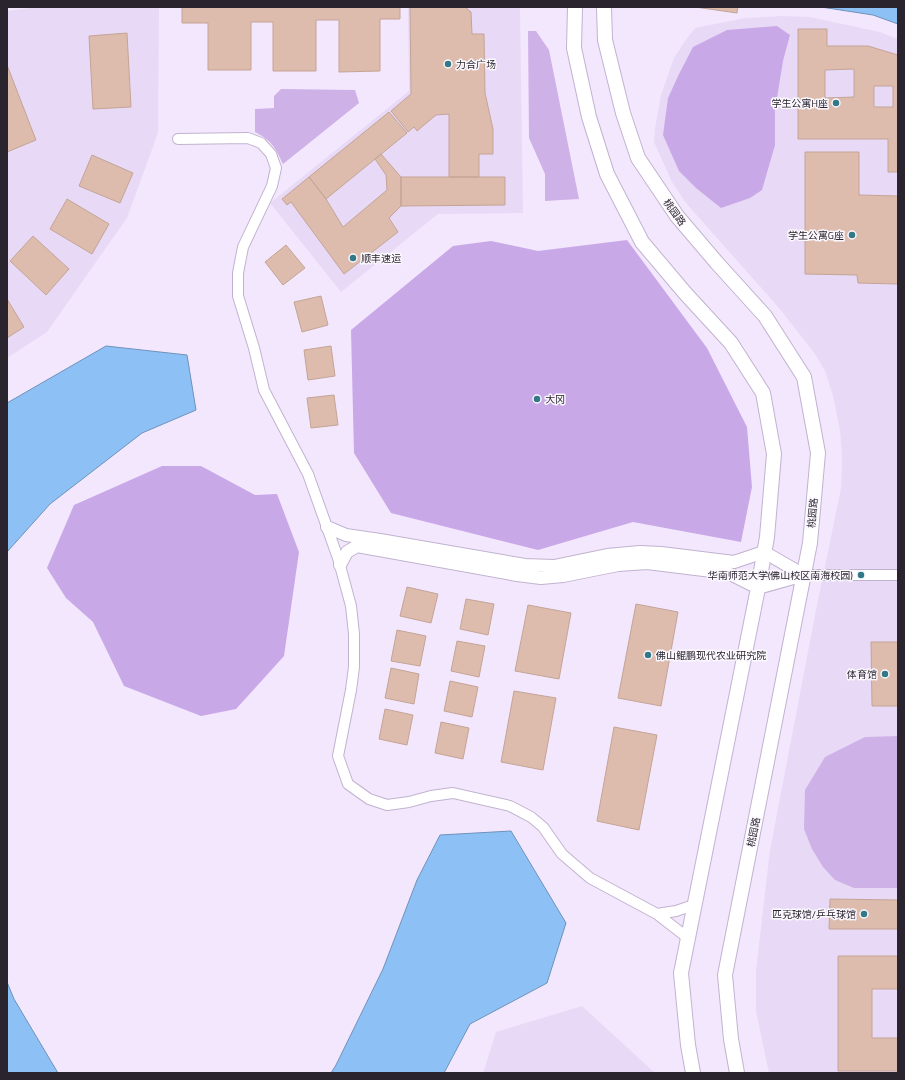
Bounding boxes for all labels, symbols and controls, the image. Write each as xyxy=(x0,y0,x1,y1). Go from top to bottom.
place label: 力合广场 xyxy=(456,57,496,72)
marker: 力合广场 xyxy=(443,59,453,69)
place label: 学生公寓H座 xyxy=(771,96,828,111)
marker: 学生公寓H座 xyxy=(831,98,841,108)
street label: 桃园路 xyxy=(660,196,689,229)
place label: 学生公寓G座 xyxy=(788,228,844,243)
marker: 学生公寓G座 xyxy=(847,230,857,240)
place label: 顺丰速运 xyxy=(361,251,401,266)
marker: 顺丰速运 xyxy=(348,253,358,263)
place label: 大冈 xyxy=(545,392,565,407)
marker: 大冈 xyxy=(532,394,542,404)
street label: 桃园路 xyxy=(804,497,821,529)
place label: 华南师范大学(佛山校区南海校园) xyxy=(708,568,853,583)
marker: 华南师范大学(佛山校区南海校园) xyxy=(856,570,866,580)
place label: 佛山鲲鹏现代农业研究院 xyxy=(655,648,766,663)
marker: 佛山鲲鹏现代农业研究院 xyxy=(643,650,653,660)
place label: 体育馆 xyxy=(847,667,877,682)
marker: 体育馆 xyxy=(880,669,890,679)
street label: 桃园路 xyxy=(743,816,764,848)
place label: 匹克球馆/乒乓球馆 xyxy=(772,907,856,922)
marker: 匹克球馆/乒乓球馆 xyxy=(859,909,869,919)

